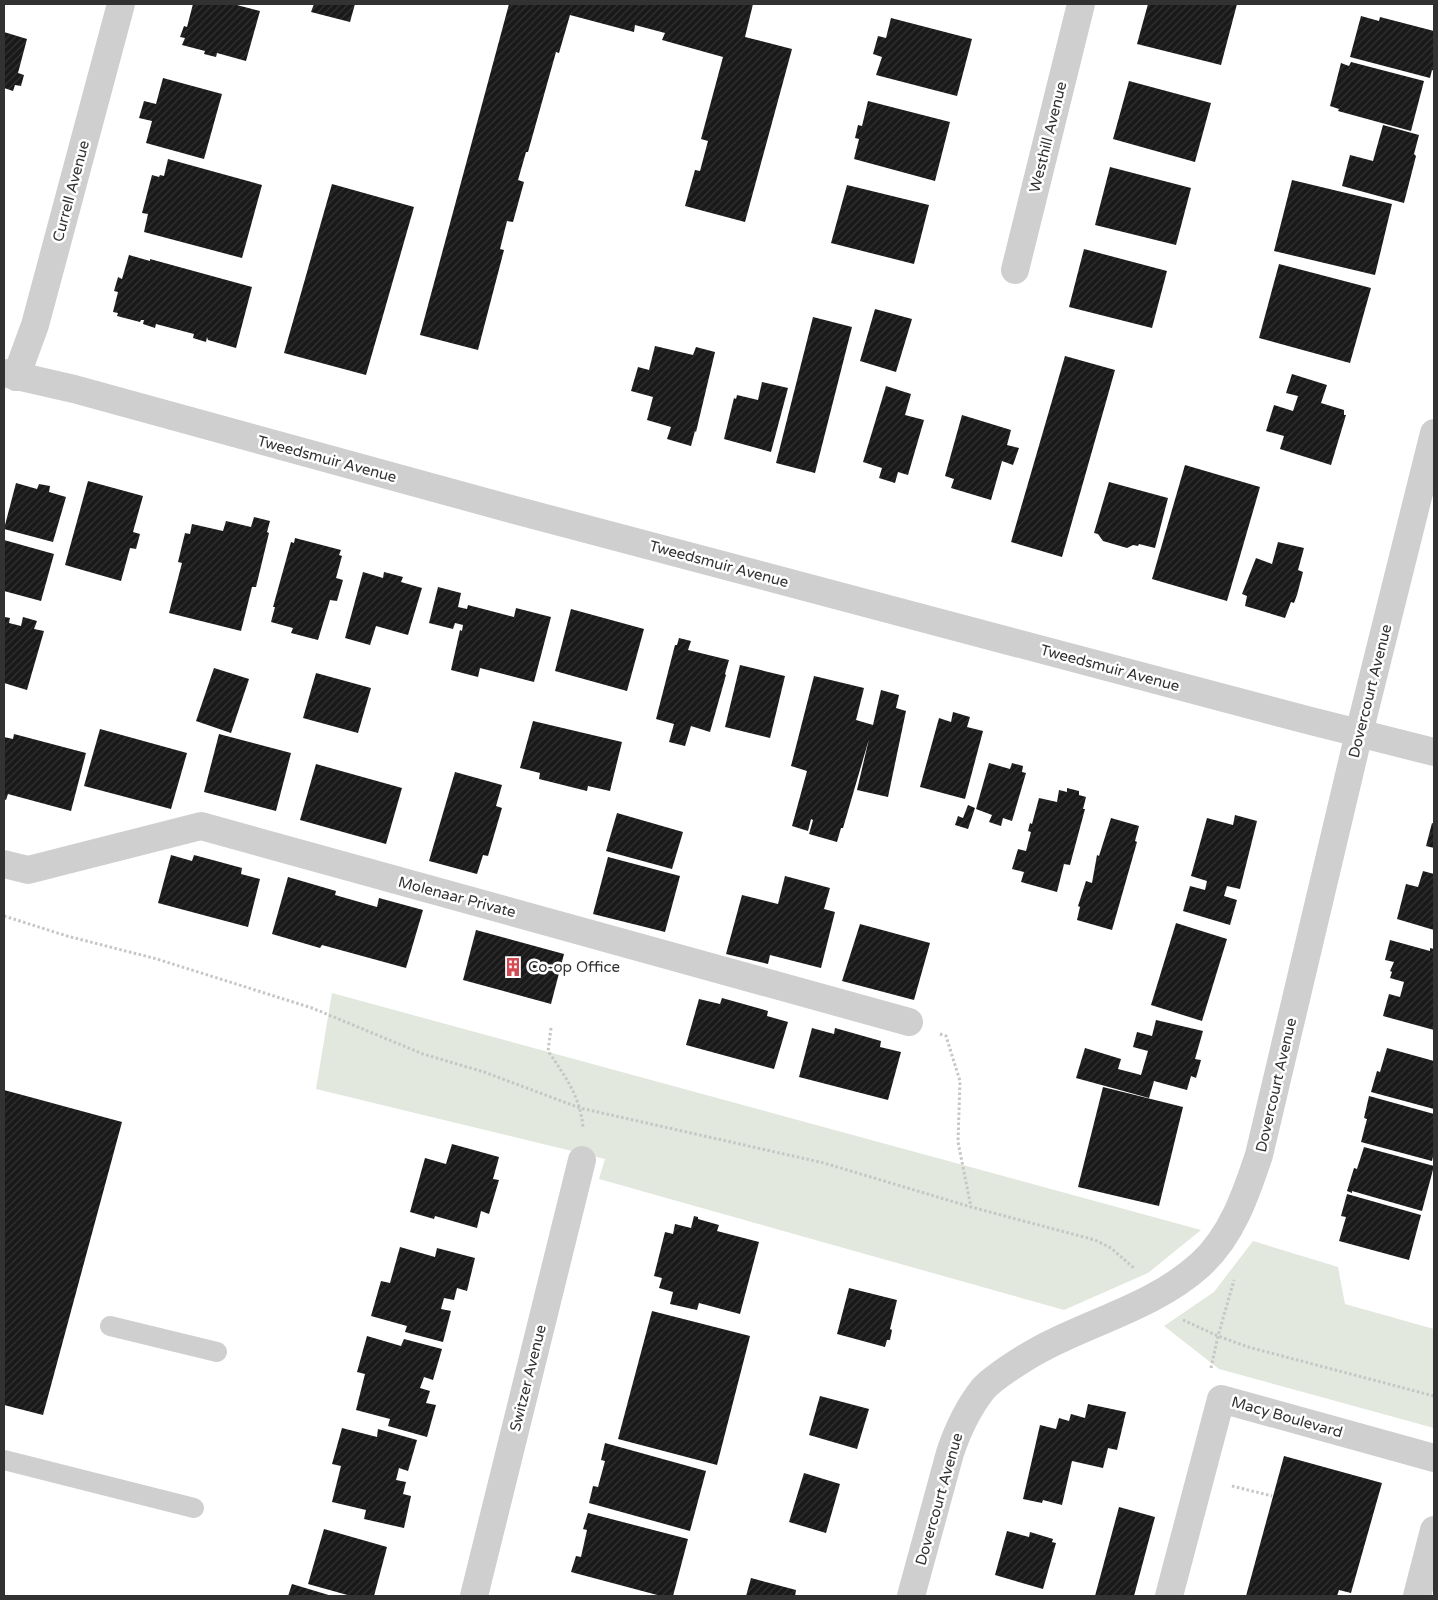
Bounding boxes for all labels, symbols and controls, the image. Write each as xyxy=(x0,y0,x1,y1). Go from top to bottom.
street label: Westhill Avenue xyxy=(1026,80,1070,194)
street label: Currell Avenue xyxy=(49,138,93,244)
street label: Tweedsmuir Avenue xyxy=(255,432,399,486)
street label: Tweedsmuir Avenue xyxy=(647,537,791,591)
street label: Dovercourt Avenue xyxy=(1345,622,1395,760)
street label: Tweedsmuir Avenue xyxy=(1038,641,1182,695)
street label: Molenaar Private xyxy=(396,873,518,921)
building icon: Co-op Office xyxy=(502,956,524,978)
place label: Co-op Office xyxy=(528,958,620,976)
street label: Dovercourt Avenue xyxy=(1252,1016,1300,1154)
street label: Switzer Avenue xyxy=(506,1323,550,1433)
street label: Macy Boulevard xyxy=(1229,1393,1345,1441)
street label: Dovercourt Avenue xyxy=(911,1431,967,1567)

